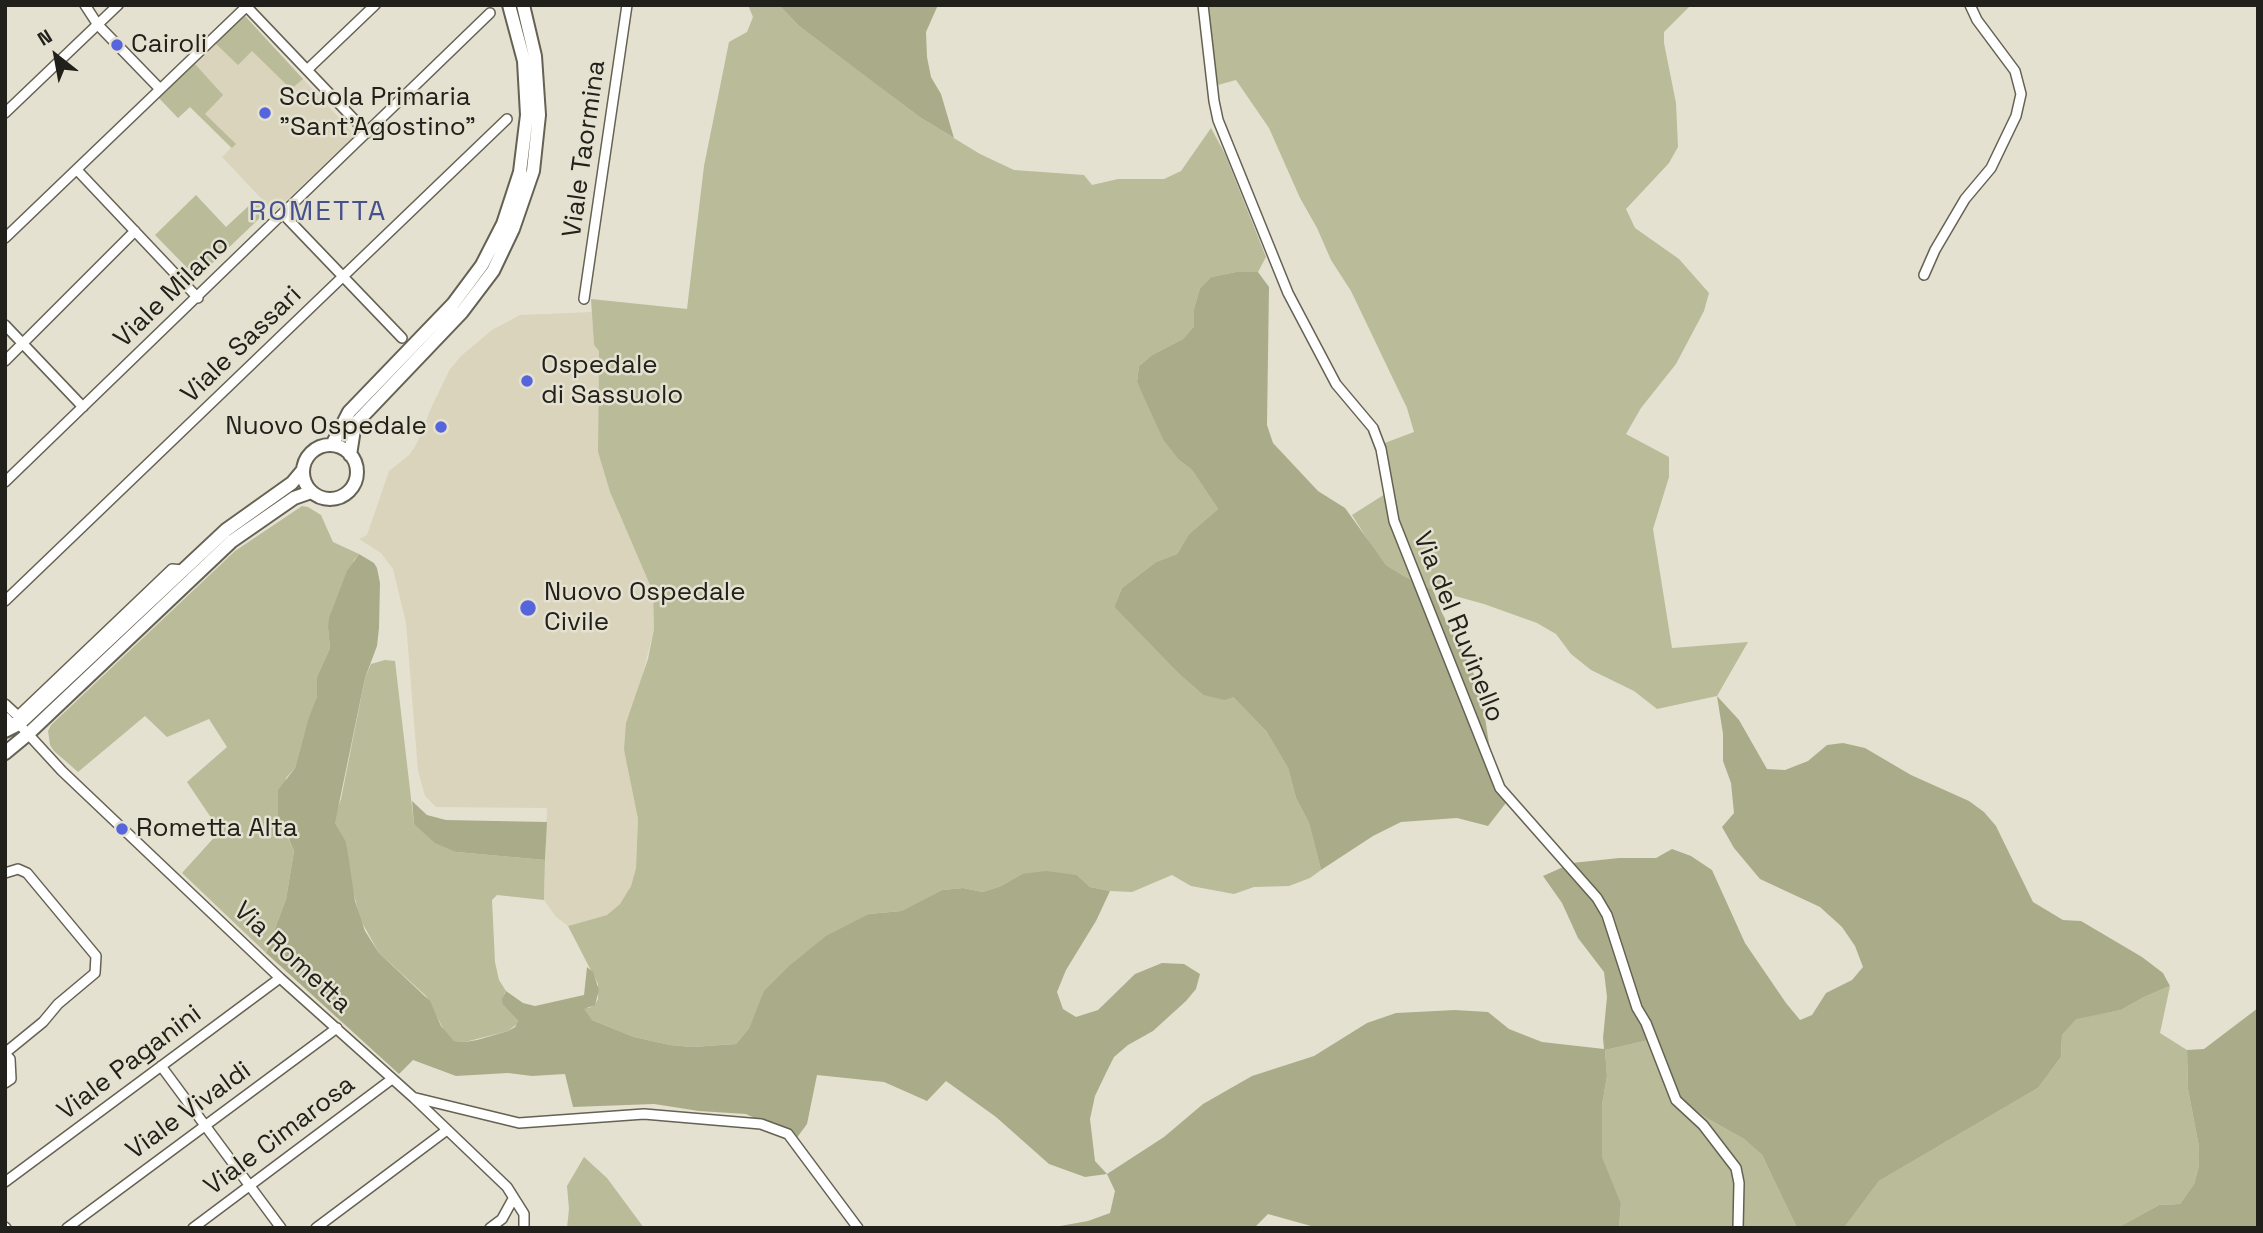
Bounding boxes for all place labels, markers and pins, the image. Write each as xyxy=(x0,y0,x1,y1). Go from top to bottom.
place label: Cairoli xyxy=(131,29,207,61)
marker: Cairoli xyxy=(109,37,125,53)
place label: Scuola Primaria "Sant'Agostino" xyxy=(279,82,476,144)
marker: Scuola Primaria "Sant'Agostino" xyxy=(257,105,273,121)
place label: Ospedale di Sassuolo xyxy=(541,350,683,412)
marker: Ospedale di Sassuolo xyxy=(519,373,535,389)
place label: Nuovo Ospedale xyxy=(225,411,427,443)
marker: Nuovo Ospedale xyxy=(433,419,449,435)
place label: Nuovo Ospedale Civile xyxy=(544,577,746,638)
marker: Nuovo Ospedale Civile xyxy=(518,598,538,618)
place label: Rometta Alta xyxy=(136,813,298,845)
marker: Rometta Alta xyxy=(114,821,130,837)

